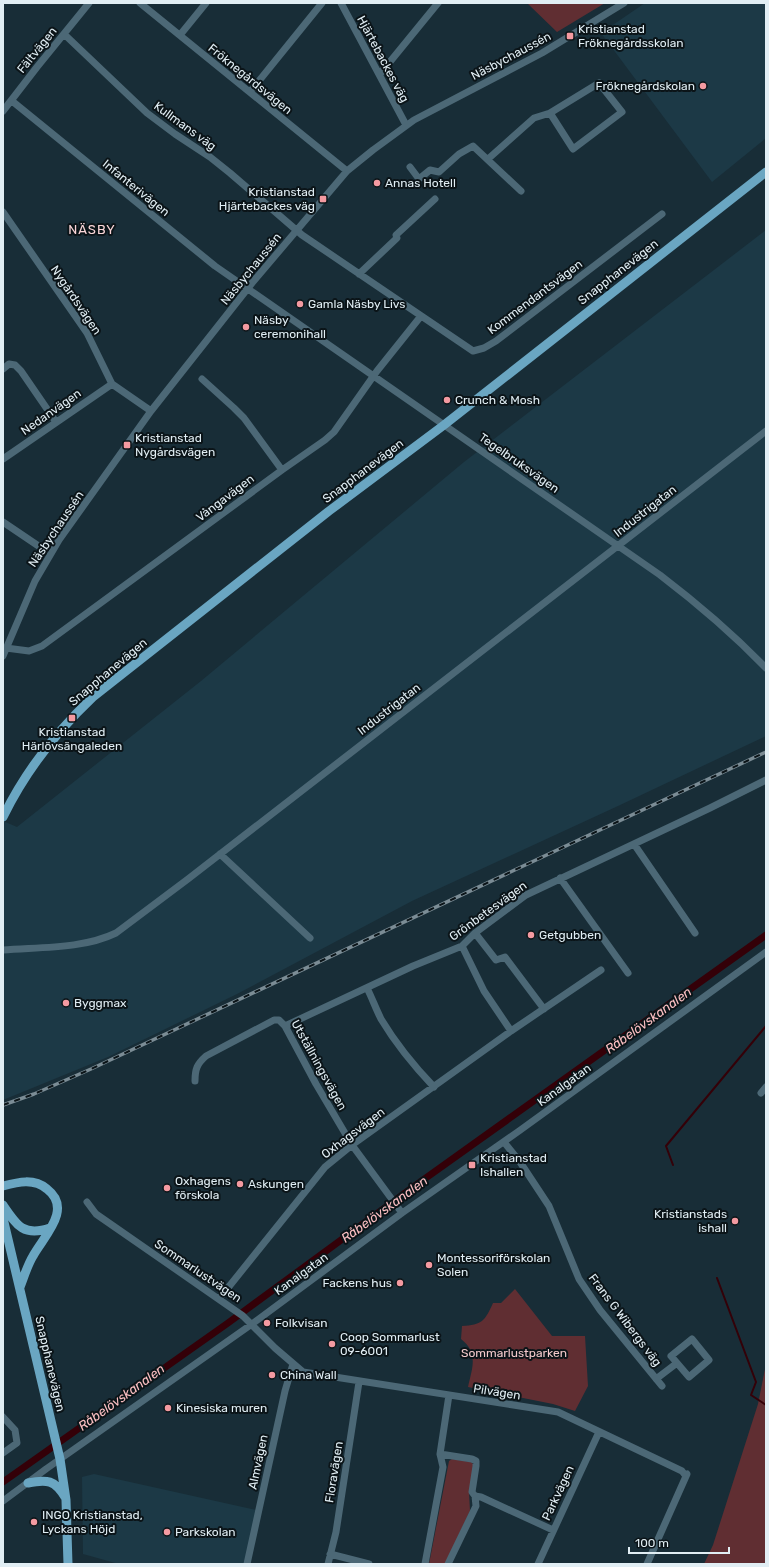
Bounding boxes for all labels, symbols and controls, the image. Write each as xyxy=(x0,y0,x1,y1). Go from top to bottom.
street label: Hjärtebackes väg xyxy=(354,13,412,105)
place label: Kristianstad Fröknegårdsskolan xyxy=(578,22,684,50)
street label: Fältvägen xyxy=(14,24,60,76)
street label: Näsbychaussén xyxy=(469,29,553,83)
marker: Kristianstad Fröknegårdsskolan xyxy=(565,31,575,41)
street label: Fröknegårdsvägen xyxy=(205,41,295,117)
place label: Fröknegårdskolan xyxy=(596,79,695,93)
marker: Fröknegårdskolan xyxy=(698,81,708,91)
street label: Kullmans väg xyxy=(151,99,219,153)
street label: Infanterivägen xyxy=(100,157,172,219)
place label: Annas Hotell xyxy=(385,176,456,190)
marker: Annas Hotell xyxy=(372,178,382,188)
place label: Kristianstad Hjärtebackes väg xyxy=(219,185,315,213)
marker: Kristianstad Hjärtebackes väg xyxy=(318,194,328,204)
district label: NÄSBY xyxy=(68,222,116,237)
street label: Näsbychaussén xyxy=(218,230,284,308)
street label: Snapphanevägen xyxy=(575,236,661,308)
street label: Kommendantsvägen xyxy=(485,257,585,337)
street label: Nygårdsvägen xyxy=(48,263,104,337)
place label: Gamla Näsby Livs xyxy=(308,297,405,311)
marker: Gamla Näsby Livs xyxy=(295,299,305,309)
place label: Näsby ceremonihall xyxy=(254,313,326,341)
marker: Näsby ceremonihall xyxy=(241,322,251,332)
street label: Nedanvägen xyxy=(18,386,84,438)
place label: Crunch & Mosh xyxy=(455,393,540,407)
marker: Crunch & Mosh xyxy=(442,395,452,405)
street label: Tegelbruksvägen xyxy=(476,430,562,496)
place label: Kristianstad Nygårdsvägen xyxy=(135,431,215,459)
street label: Snapphanevägen xyxy=(320,436,406,506)
marker: Kristianstad Nygårdsvägen xyxy=(122,440,132,450)
street label: Vångavägen xyxy=(193,472,257,524)
street label: Industrigatan xyxy=(611,482,679,540)
street label: Näsbychaussén xyxy=(25,488,87,570)
street label: Snapphanevägen xyxy=(66,635,150,709)
street label: Industrigatan xyxy=(355,680,423,738)
marker: Kristianstad Härlövsängaleden xyxy=(67,713,77,723)
place label: Kristianstad Härlövsängaleden xyxy=(22,725,122,753)
street label: Grönbetesvägen xyxy=(447,878,529,944)
place label: Getgubben xyxy=(539,928,601,942)
marker: Getgubben xyxy=(526,930,536,940)
water label: Råbelövskanalen xyxy=(602,984,695,1057)
place label: Byggmax xyxy=(74,996,127,1010)
marker: Byggmax xyxy=(61,998,71,1008)
street label: Utställningsvägen xyxy=(288,1017,350,1113)
street label: Kanalgatan xyxy=(534,1061,594,1109)
street label: Oxhagsvägen xyxy=(319,1105,387,1161)
place label: Kristianstad Ishallen xyxy=(480,1151,547,1179)
marker: Kristianstad Ishallen xyxy=(467,1160,477,1170)
water label: Råbelövskanalen xyxy=(338,1173,431,1246)
place label: Oxhagens förskola xyxy=(175,1174,231,1202)
place label: Askungen xyxy=(248,1177,304,1191)
marker: Askungen xyxy=(235,1179,245,1189)
marker: Oxhagens förskola xyxy=(162,1183,172,1193)
place label: Kristianstads ishall xyxy=(654,1207,727,1235)
marker: Kristianstads ishall xyxy=(730,1216,740,1226)
street label: Sommarlustvägen xyxy=(152,1237,244,1305)
street label: Kanalgatan xyxy=(271,1250,331,1298)
place label: Montessoriförskolan Solen xyxy=(437,1251,550,1279)
marker: Montessoriförskolan Solen xyxy=(424,1260,434,1270)
street label: Frans G Wibergs väg xyxy=(586,1271,664,1369)
place label: Fackens hus xyxy=(322,1276,392,1290)
marker: Fackens hus xyxy=(395,1278,405,1288)
street label: Snapphanevägen xyxy=(32,1315,68,1413)
place label: Folkvisan xyxy=(275,1316,327,1330)
marker: Folkvisan xyxy=(262,1318,272,1328)
place label: Coop Sommarlust 09-6001 xyxy=(340,1330,440,1358)
marker: Coop Sommarlust 09-6001 xyxy=(327,1339,337,1349)
park label: Sommarlustparken xyxy=(461,1346,567,1360)
water label: Råbelövskanalen xyxy=(75,1361,168,1434)
place label: China Wall xyxy=(280,1368,337,1382)
marker: China Wall xyxy=(267,1370,277,1380)
street label: Pilvägen xyxy=(472,1381,522,1403)
place label: Kinesiska muren xyxy=(176,1401,267,1415)
marker: Kinesiska muren xyxy=(163,1403,173,1413)
street label: Almvägen xyxy=(245,1433,271,1491)
street label: Floravägen xyxy=(322,1440,346,1504)
street label: Parkvägen xyxy=(539,1463,577,1523)
place label: INGO Kristianstad, Lyckans Höjd xyxy=(42,1508,143,1536)
marker: INGO Kristianstad, Lyckans Höjd xyxy=(29,1517,39,1527)
place label: Parkskolan xyxy=(175,1525,236,1539)
marker: Parkskolan xyxy=(162,1527,172,1537)
scale bar xyxy=(629,1529,729,1555)
text: 100 m xyxy=(635,1536,669,1550)

